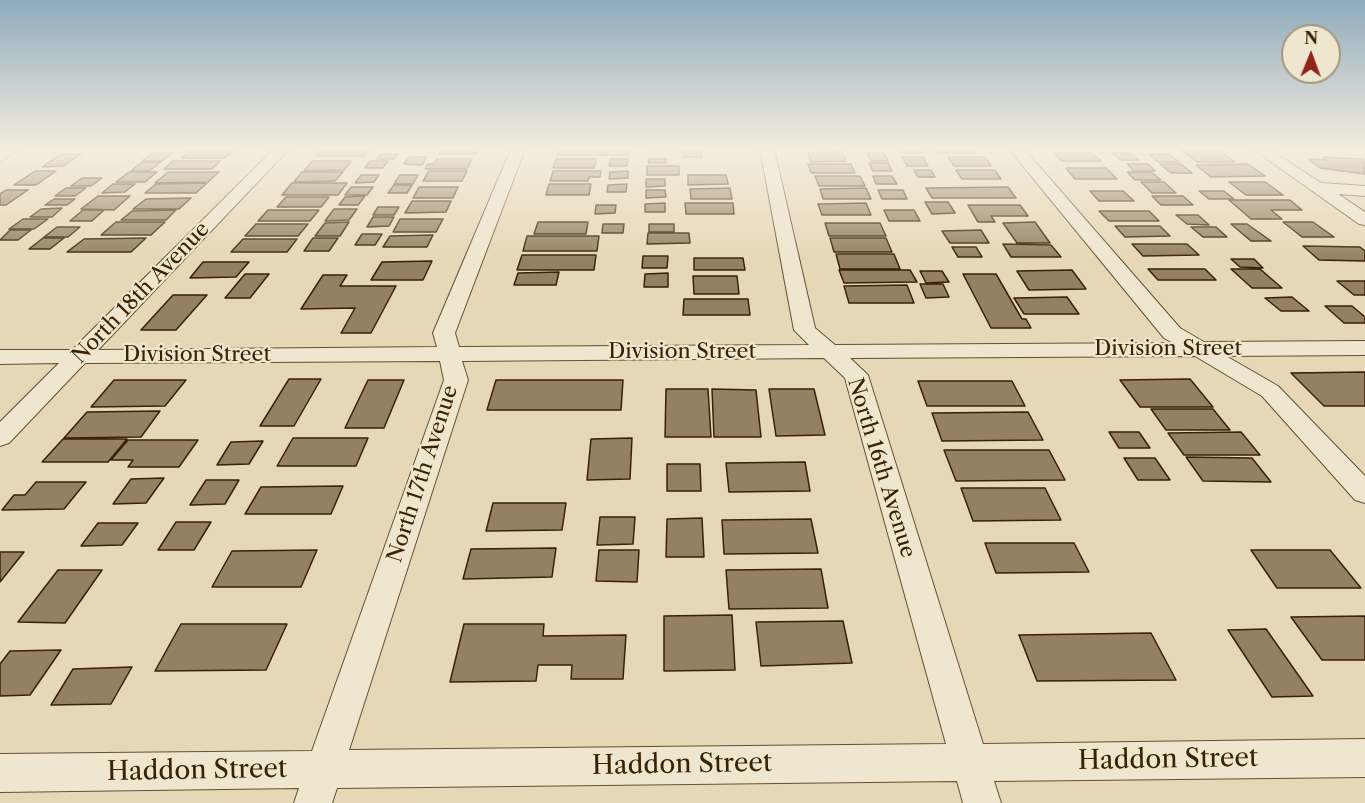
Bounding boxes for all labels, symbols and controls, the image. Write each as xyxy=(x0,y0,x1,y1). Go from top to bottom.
north arrow xyxy=(1281,24,1341,84)
text: N xyxy=(1304,28,1318,48)
street label: North 18th Avenue xyxy=(67,217,215,369)
street label: Division Street xyxy=(1094,336,1242,362)
street label: Division Street xyxy=(608,339,756,365)
street label: Division Street xyxy=(123,342,271,368)
street label: North 16th Avenue xyxy=(842,375,920,561)
street label: North 17th Avenue xyxy=(382,382,464,566)
street label: Haddon Street xyxy=(1078,743,1258,777)
street label: Haddon Street xyxy=(592,748,772,782)
street label: Haddon Street xyxy=(107,754,287,788)

